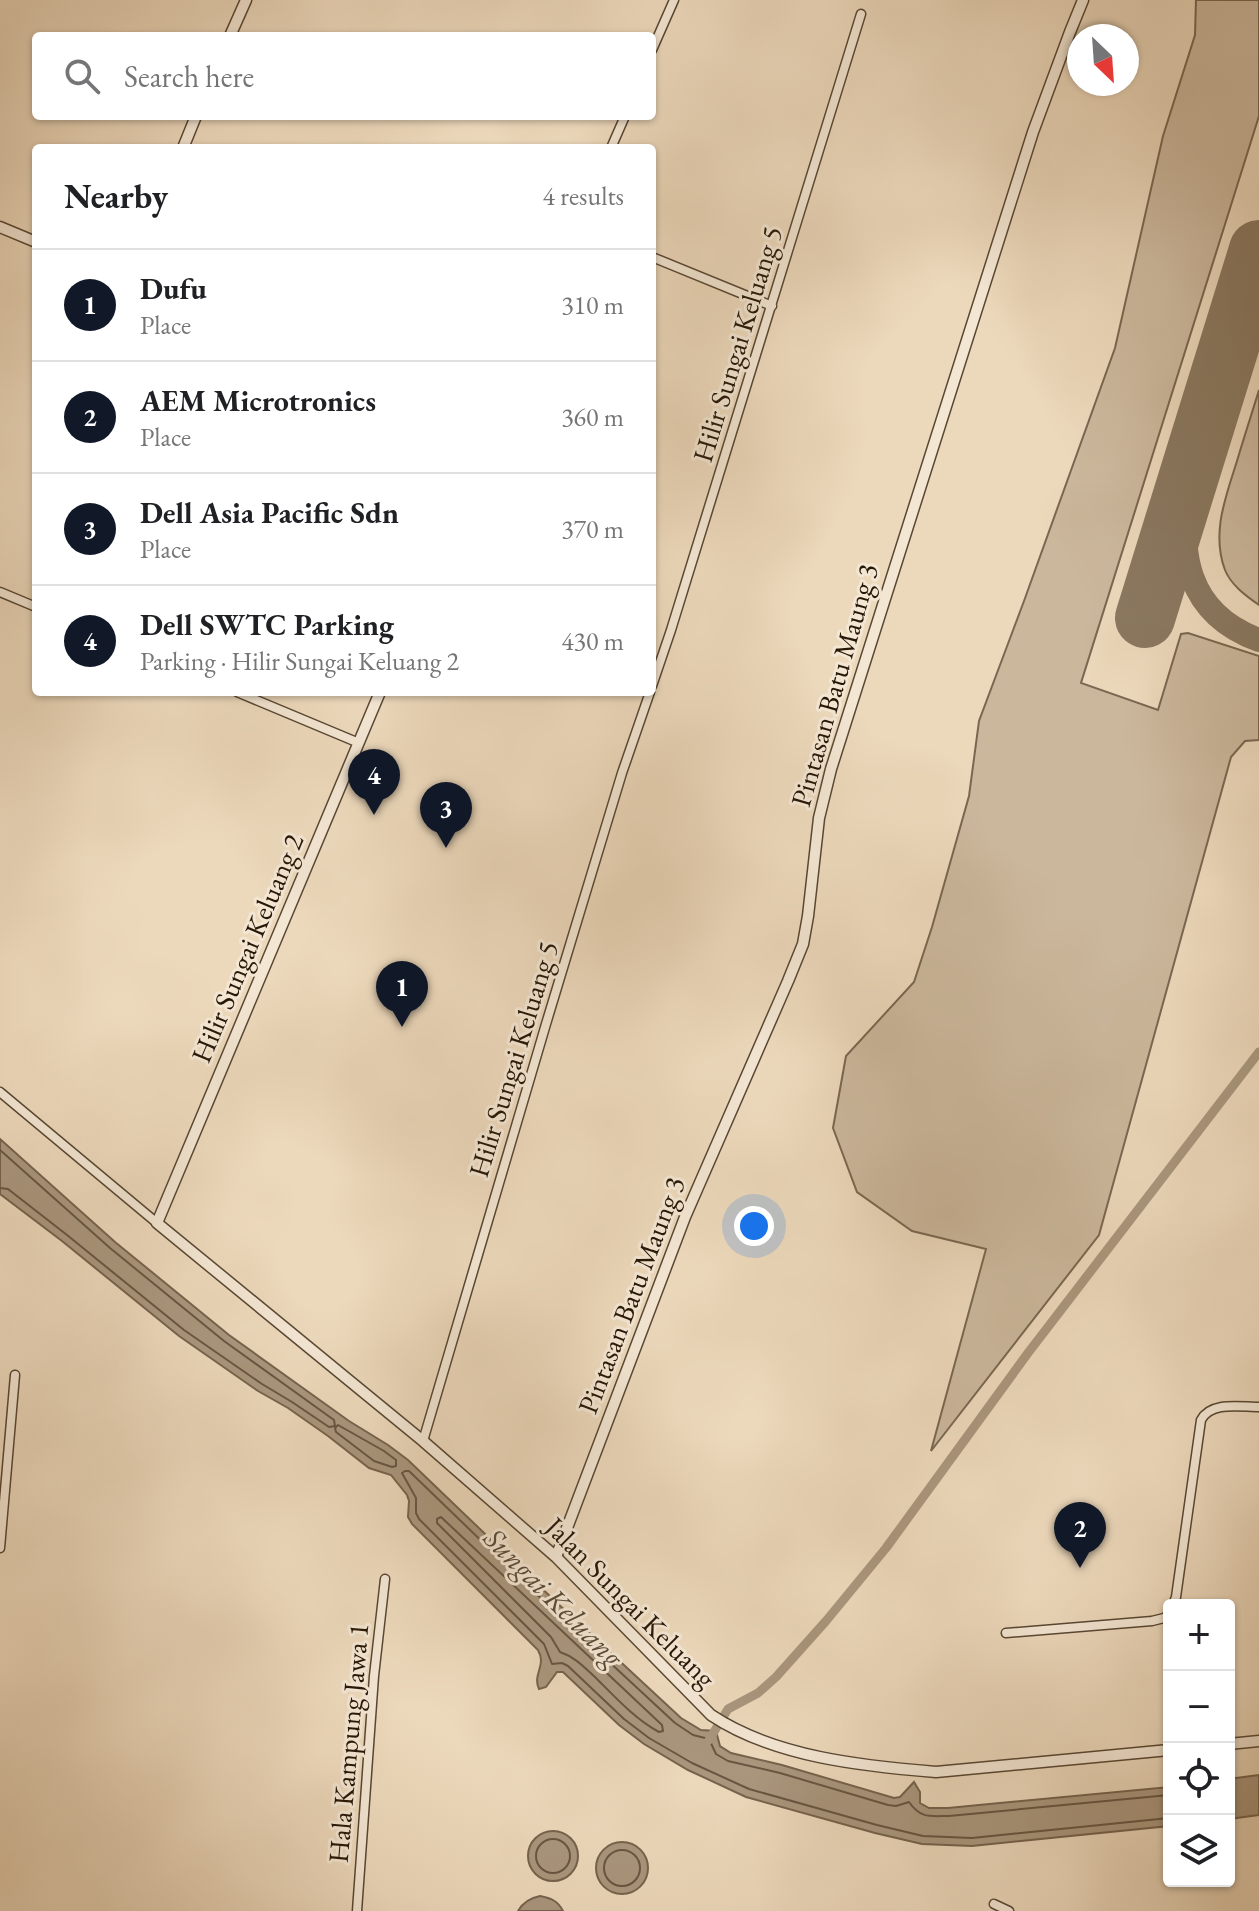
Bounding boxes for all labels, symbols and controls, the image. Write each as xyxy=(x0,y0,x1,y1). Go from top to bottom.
north arrow xyxy=(1067,24,1139,96)
search box xyxy=(32,32,656,120)
icon: search xyxy=(60,54,104,98)
text: Search here xyxy=(124,57,254,96)
text: Nearby xyxy=(64,174,168,218)
text: 4 results xyxy=(543,179,624,213)
street label: Hilir Sungai Keluang 5 xyxy=(684,222,790,466)
text: Dufu xyxy=(140,269,207,308)
text: 1 xyxy=(83,288,97,322)
text: 310 m xyxy=(561,288,624,322)
text: Place xyxy=(140,308,191,342)
text: AEM Microtronics xyxy=(140,381,376,420)
text: 2 xyxy=(83,400,97,434)
text: 360 m xyxy=(561,400,624,434)
text: Place xyxy=(140,420,191,454)
text: Dell Asia Pacific Sdn xyxy=(140,493,399,532)
text: 3 xyxy=(83,512,97,546)
text: 370 m xyxy=(561,512,624,546)
text: Place xyxy=(140,532,191,566)
street label: Pintasan Batu Maung 3 xyxy=(782,559,886,811)
text: Dell SWTC Parking xyxy=(140,605,394,644)
text: 4 xyxy=(83,624,97,658)
text: 430 m xyxy=(561,624,624,658)
text: Parking · Hilir Sungai Keluang 2 xyxy=(140,644,459,678)
pin: 4 xyxy=(348,749,400,815)
pin: 3 xyxy=(420,782,472,848)
street label: Hilir Sungai Keluang 2 xyxy=(183,828,312,1068)
street label: Hilir Sungai Keluang 5 xyxy=(460,937,566,1181)
pin: 1 xyxy=(376,961,428,1027)
street label: Pintasan Batu Maung 3 xyxy=(569,1171,693,1419)
your location xyxy=(734,1206,774,1246)
pin: 2 xyxy=(1054,1502,1106,1568)
street label: Jalan Sungai Keluang xyxy=(537,1508,725,1696)
water label: Sungai Keluang xyxy=(475,1518,633,1676)
map controls xyxy=(1163,1599,1235,1887)
button: + xyxy=(1163,1599,1235,1671)
street label: Hala Kampung Jawa 1 xyxy=(320,1622,376,1864)
button: − xyxy=(1163,1671,1235,1743)
button: locate xyxy=(1163,1743,1235,1815)
button: layers xyxy=(1163,1815,1235,1887)

